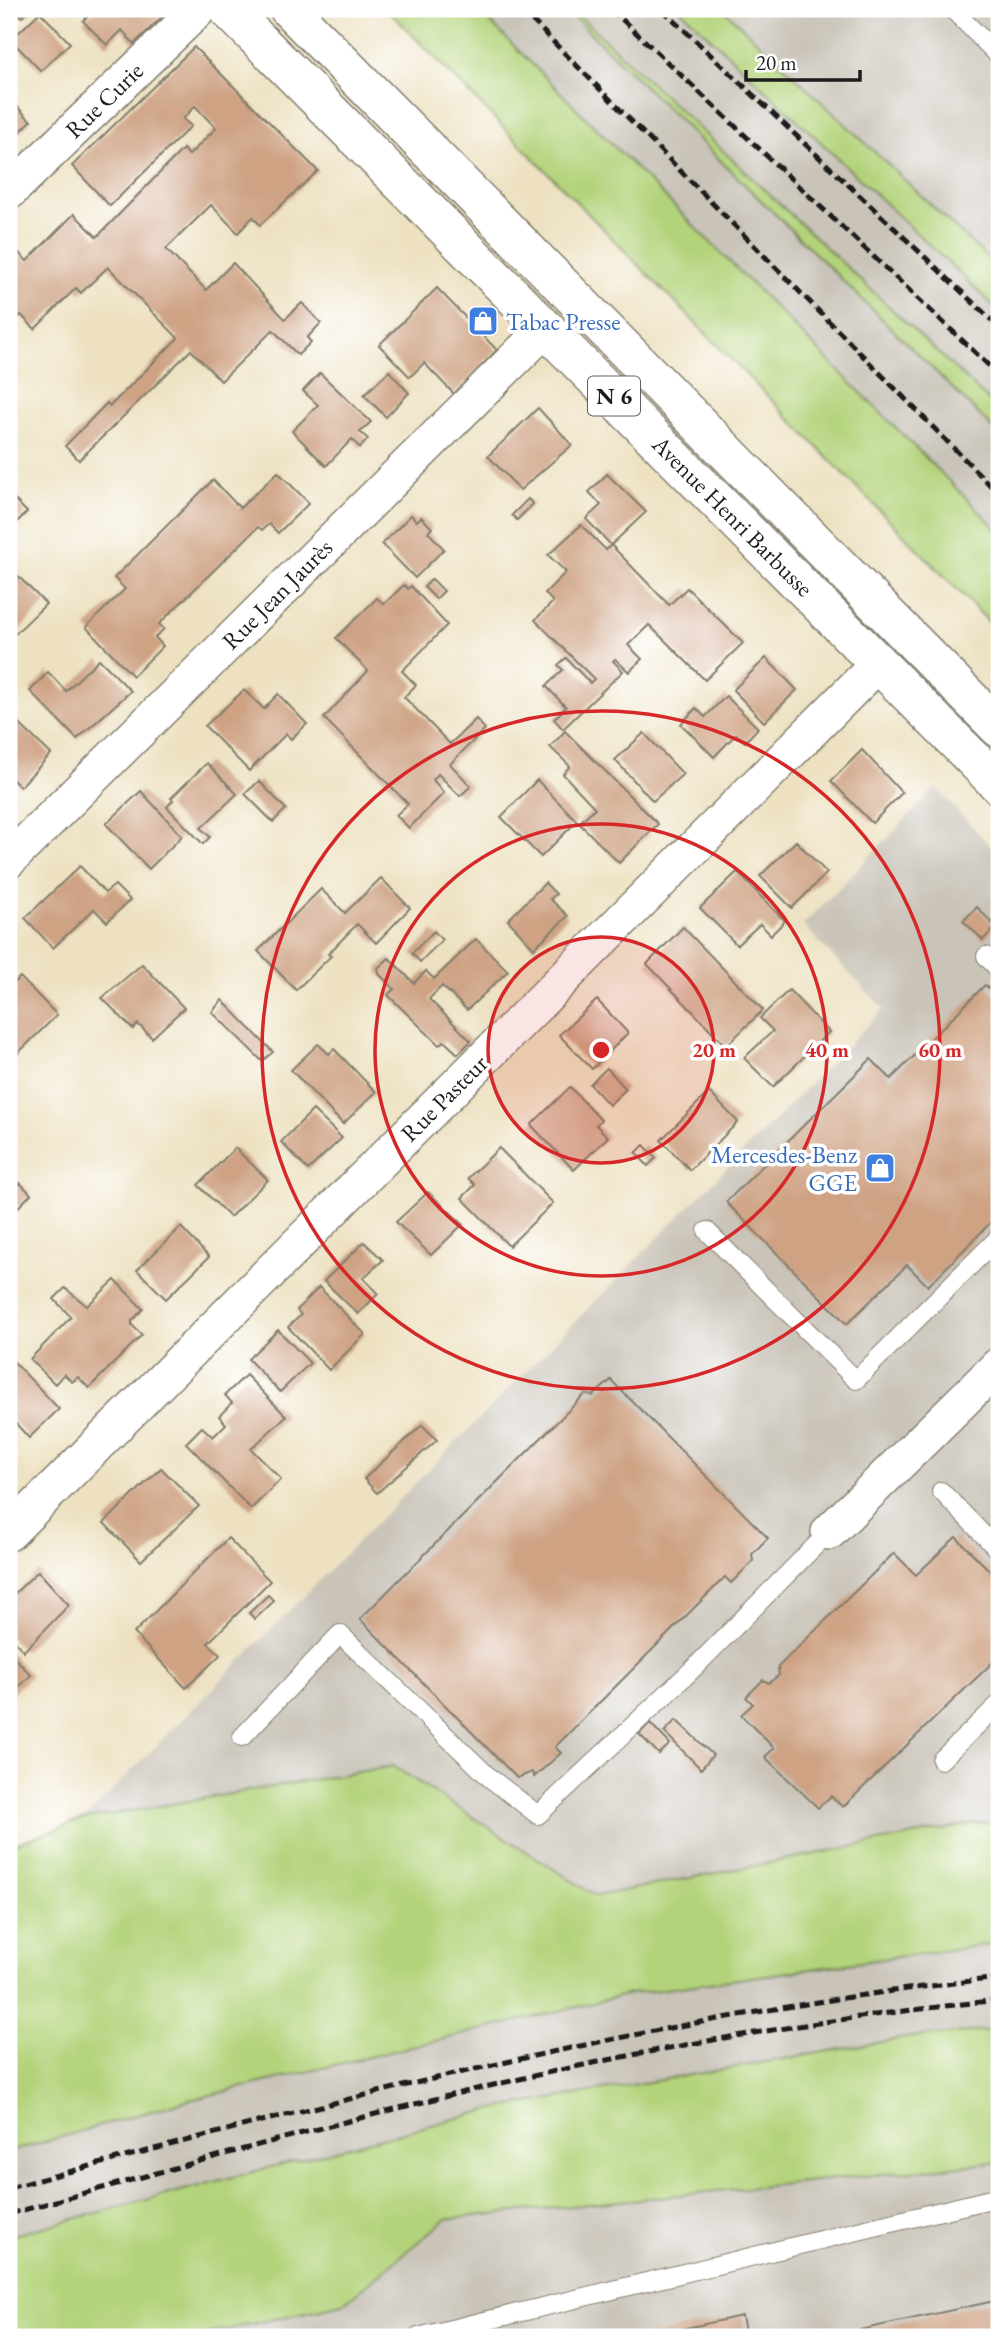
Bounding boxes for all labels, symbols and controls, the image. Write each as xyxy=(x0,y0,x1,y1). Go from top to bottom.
scale bar xyxy=(746,38,859,82)
text: 20 m xyxy=(756,49,797,76)
street label: Rue Curie xyxy=(58,55,150,145)
shop icon: Tabac Presse xyxy=(466,304,500,338)
place label: Tabac Presse xyxy=(506,306,621,337)
road number: N 6 xyxy=(588,376,640,416)
street label: Avenue Henri Barbusse xyxy=(645,428,820,603)
street label: Rue Jean Jaurès xyxy=(215,532,339,656)
text: 20 m xyxy=(692,1036,736,1063)
text: 40 m xyxy=(805,1036,849,1063)
text: 60 m xyxy=(918,1036,962,1063)
centre of rings xyxy=(589,1038,613,1062)
street label: Rue Pasteur xyxy=(394,1048,494,1148)
place label: Mercesdes-Benz GGE xyxy=(711,1139,857,1198)
shop icon: Mercesdes-Benz GGE xyxy=(863,1151,897,1185)

